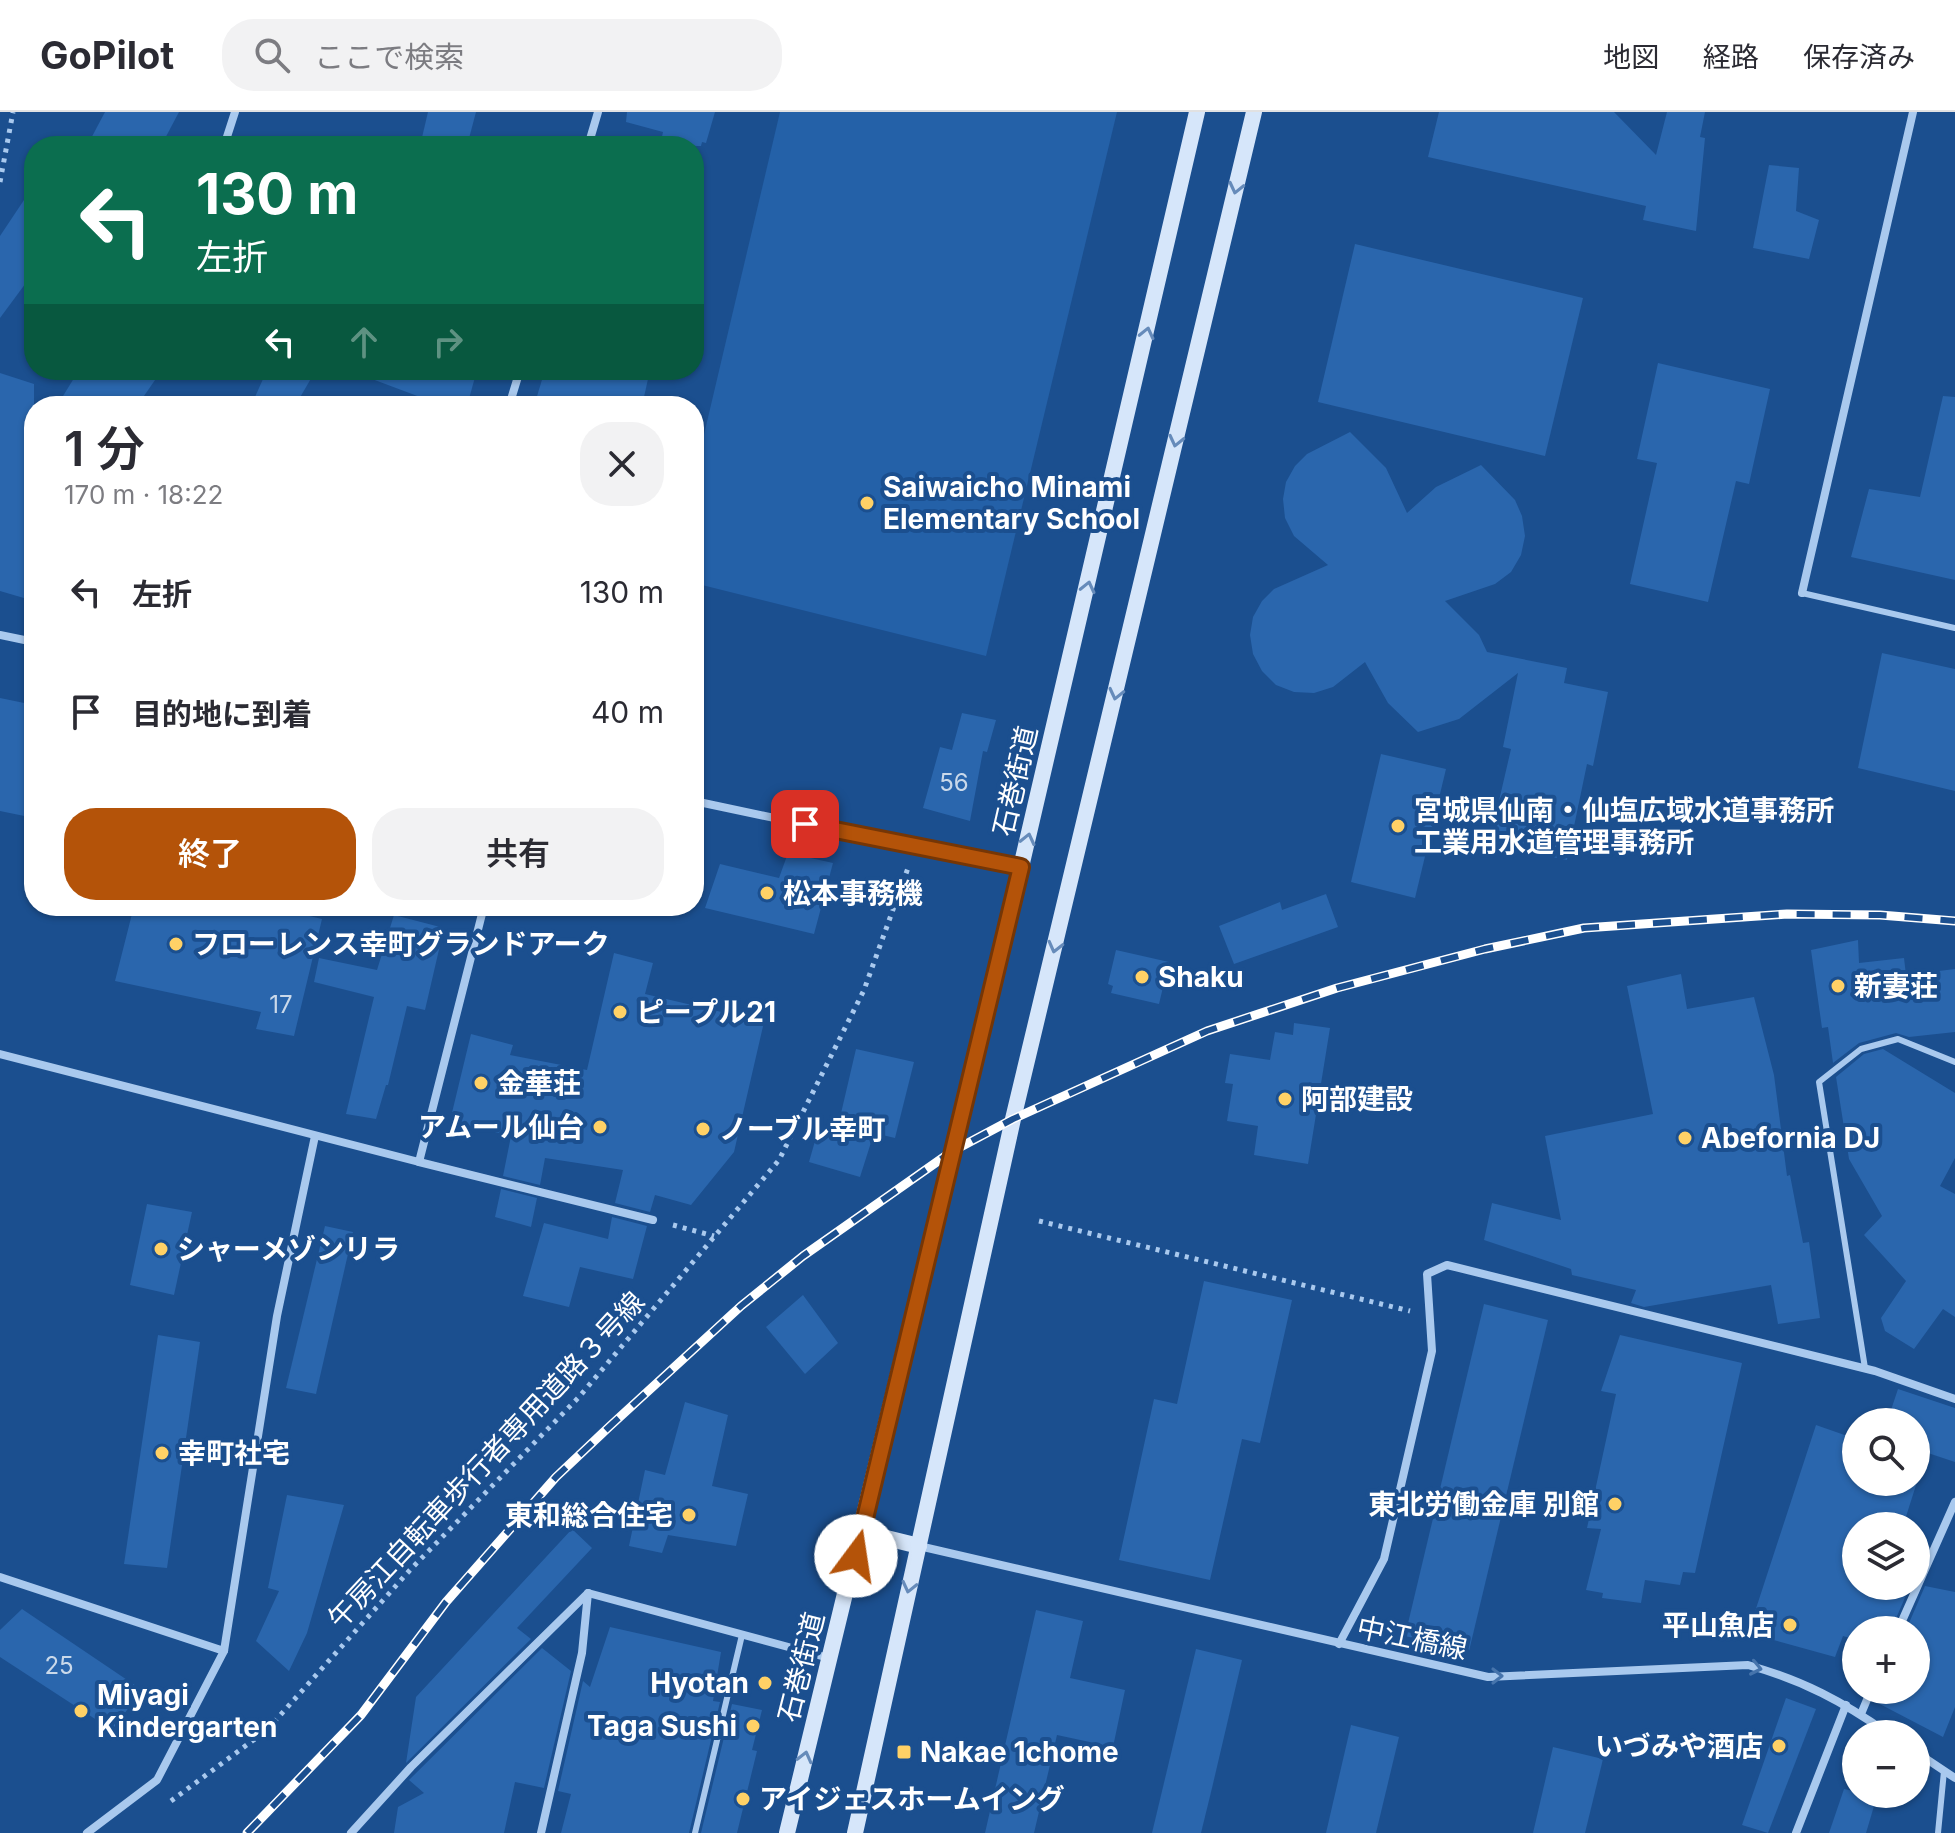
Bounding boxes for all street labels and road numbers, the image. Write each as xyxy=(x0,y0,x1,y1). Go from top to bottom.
street label: 石巻街道 xyxy=(986,723,1044,839)
street label: 午房江自転車歩行者専用道路３号線 xyxy=(321,1285,651,1635)
street label: 石巻街道 xyxy=(771,1609,831,1725)
street label: 中江橋線 xyxy=(1354,1610,1470,1666)

